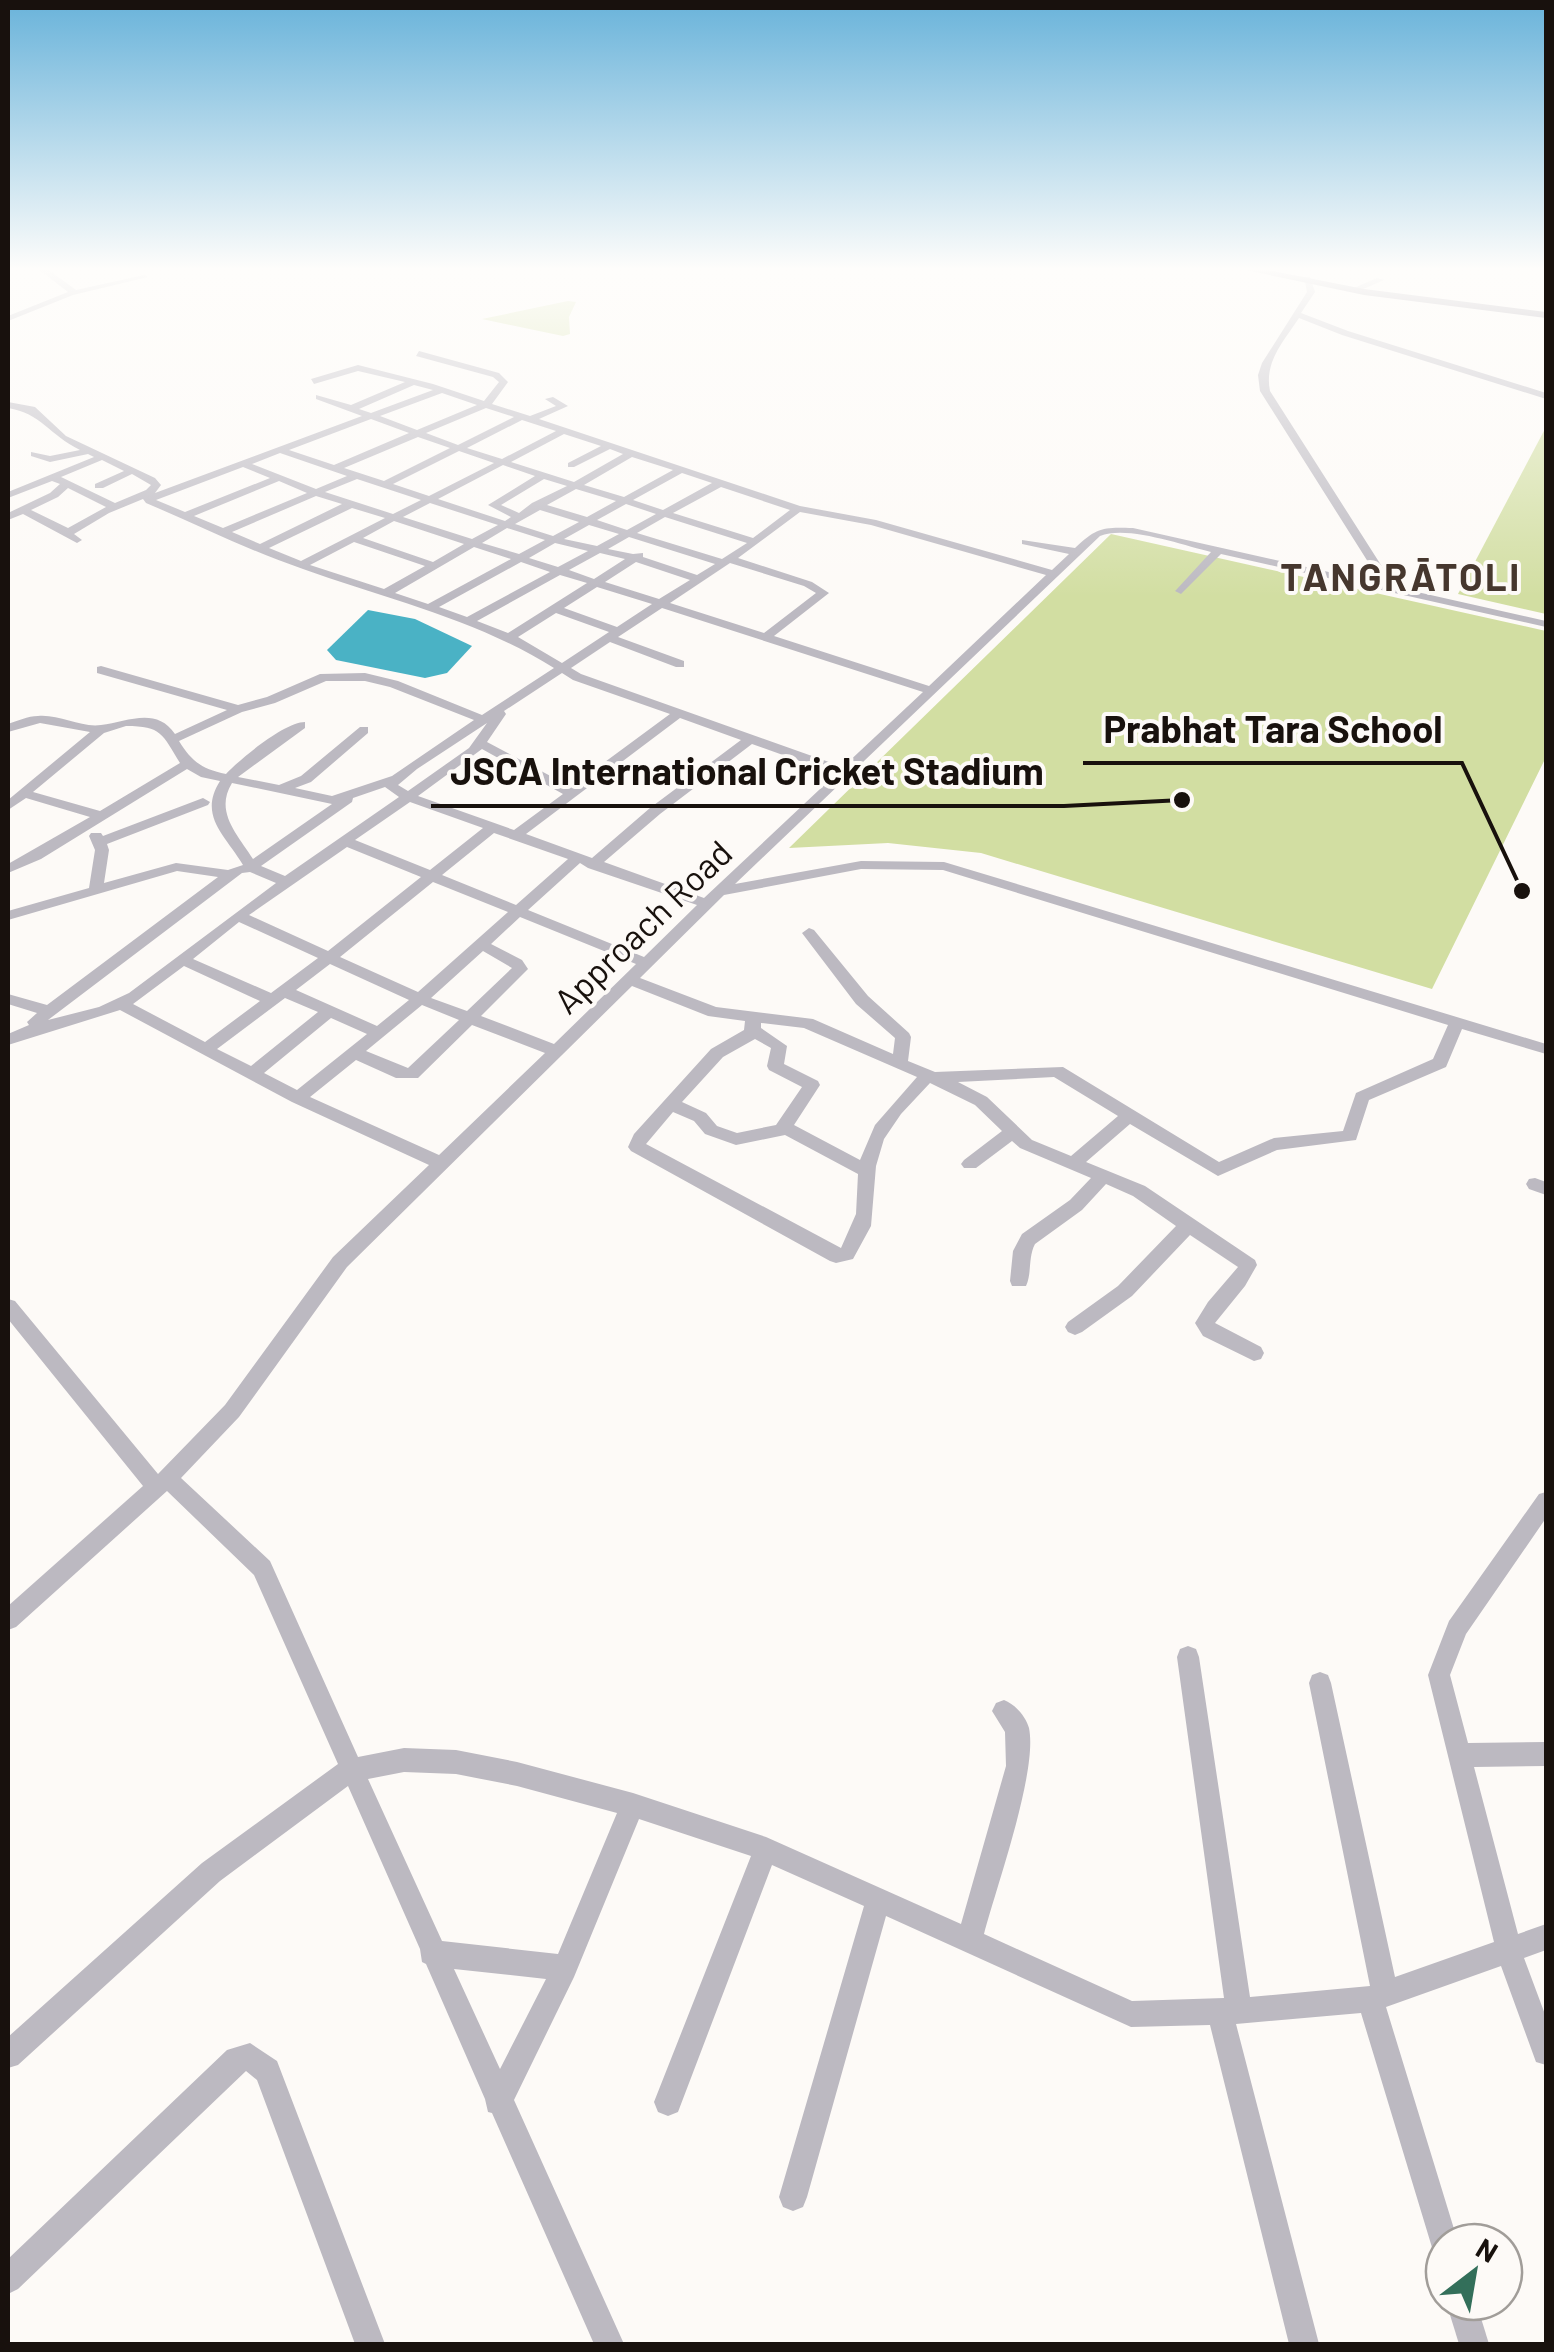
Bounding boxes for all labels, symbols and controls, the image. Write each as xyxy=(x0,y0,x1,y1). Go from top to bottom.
district label: TANGRĀTOLI xyxy=(1280,553,1522,599)
callout: Prabhat Tara School xyxy=(1083,695,1462,763)
text: Prabhat Tara School xyxy=(1103,705,1443,751)
callout: JSCA International Cricket Stadium xyxy=(431,738,1064,806)
text: JSCA International Cricket Stadium xyxy=(450,747,1044,793)
street label: Approach Road xyxy=(544,831,740,1021)
north arrow xyxy=(1424,2222,1524,2322)
text: N xyxy=(1471,2230,1504,2269)

